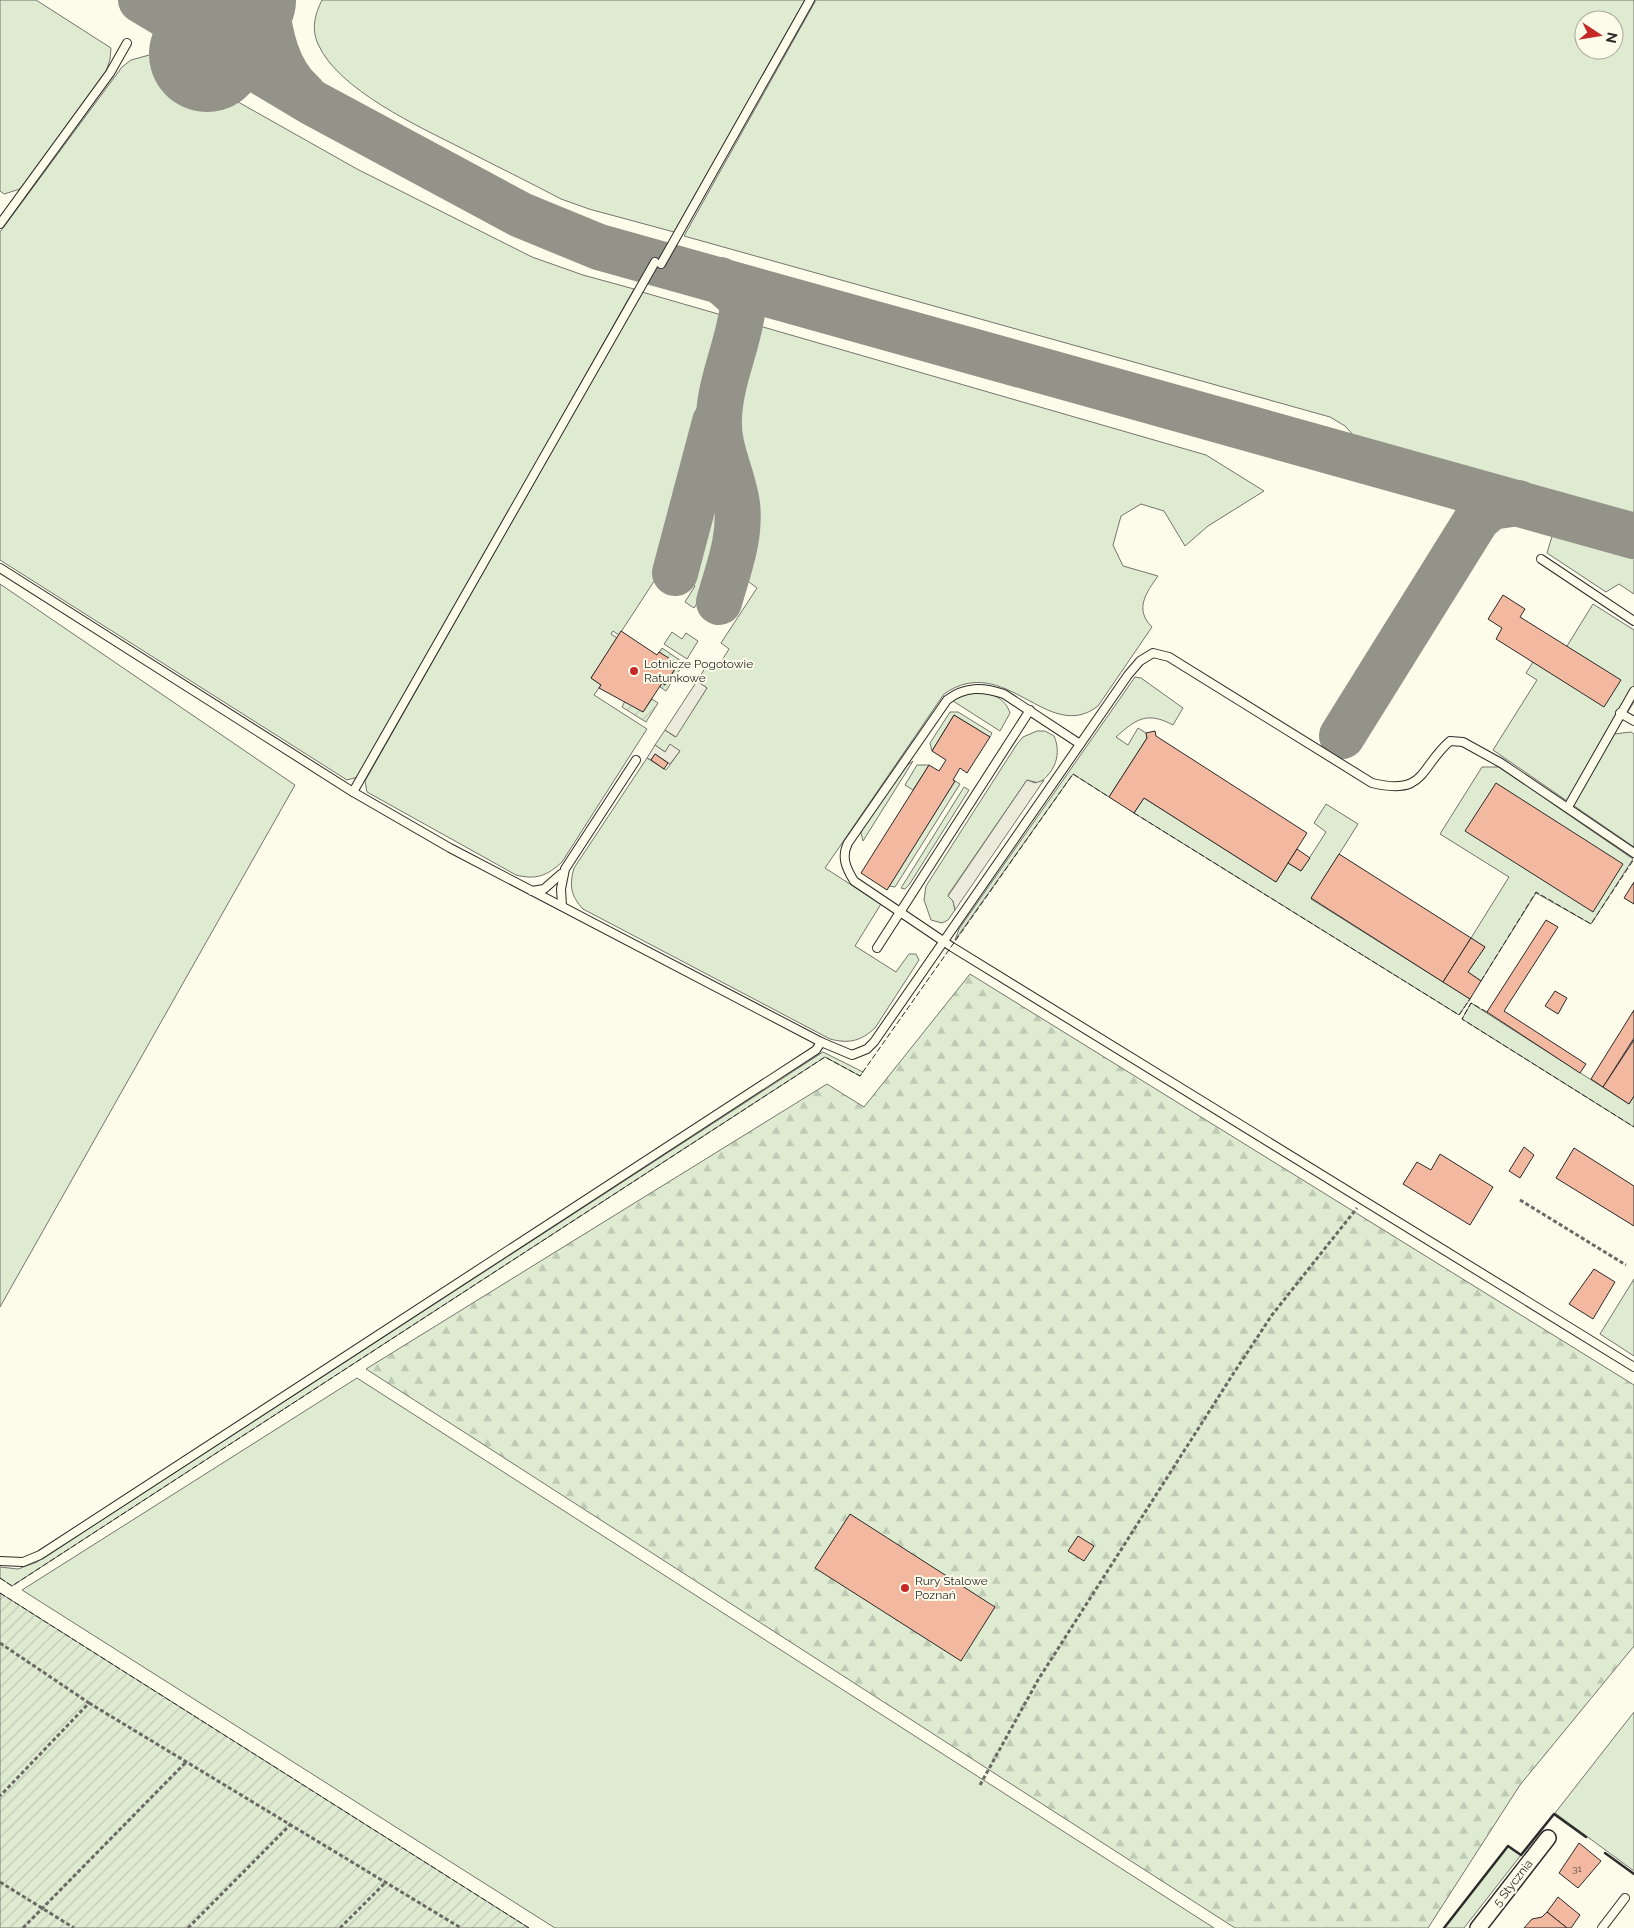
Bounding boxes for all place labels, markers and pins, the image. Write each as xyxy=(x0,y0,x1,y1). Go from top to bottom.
place label: Lotnicze Pogotowie Ratunkowe xyxy=(644,657,753,685)
marker: Lotnicze Pogotowie Ratunkowe xyxy=(628,665,640,677)
place label: Rury Stalowe Poznań xyxy=(915,1574,988,1602)
marker: Rury Stalowe Poznań xyxy=(899,1582,911,1594)

